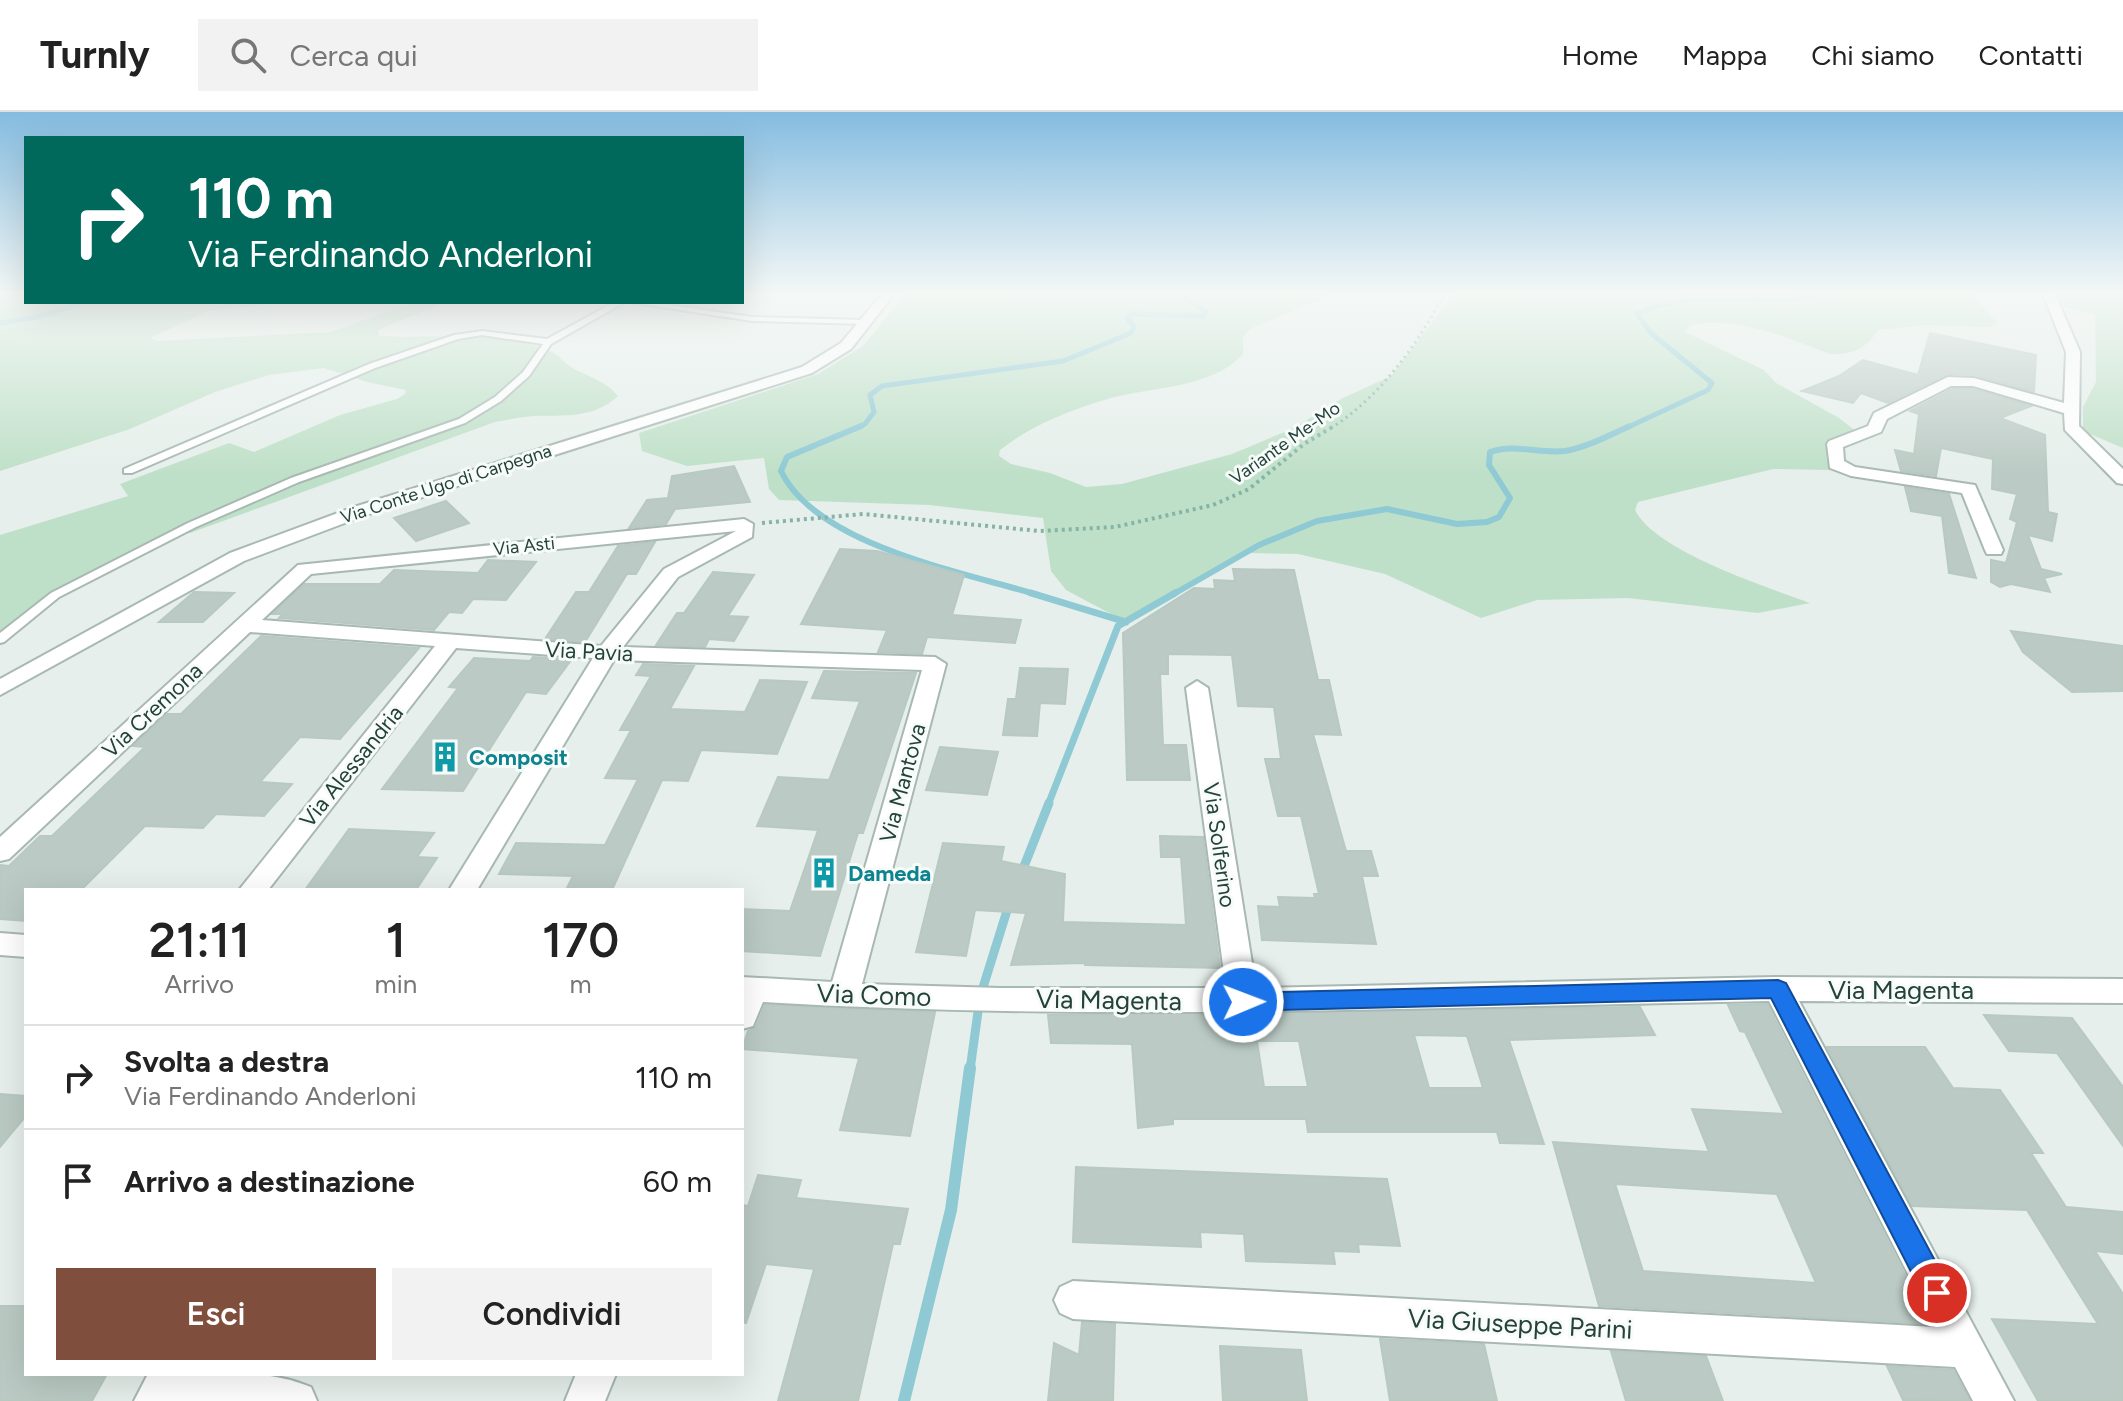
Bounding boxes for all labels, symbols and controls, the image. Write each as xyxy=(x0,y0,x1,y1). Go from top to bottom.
search box xyxy=(198,19,758,91)
text: Turnly xyxy=(40,32,150,78)
icon: search xyxy=(226,33,270,77)
text: Cerca qui xyxy=(290,37,418,74)
text: Home xyxy=(1562,38,1638,72)
text: Mappa xyxy=(1682,38,1767,72)
text: Chi siamo xyxy=(1811,38,1934,72)
text: Contatti xyxy=(1978,38,2083,72)
text: 110 m xyxy=(188,165,334,232)
icon: right xyxy=(56,168,160,272)
text: Via Ferdinando Anderloni xyxy=(188,233,593,276)
street label: Variante Me-Mo xyxy=(1226,397,1344,489)
street label: Via Conte Ugo di Carpegna xyxy=(338,439,554,529)
street label: Via Asti xyxy=(492,532,556,560)
street label: Via Pavia xyxy=(544,636,634,667)
street label: Via Cremona xyxy=(97,657,208,764)
street label: Via Alessandria xyxy=(294,700,409,833)
street label: Via Mantova xyxy=(874,721,931,846)
building icon: Composit xyxy=(428,740,462,774)
place label: Composit xyxy=(469,744,568,771)
street label: Via Solferino xyxy=(1197,781,1242,909)
building icon: Dameda xyxy=(807,856,841,890)
place label: Dameda xyxy=(848,860,931,887)
text: 21:11 xyxy=(149,911,250,969)
text: 1 xyxy=(386,911,406,969)
text: 170 xyxy=(542,911,619,969)
position arrow xyxy=(1201,960,1285,1044)
text: Arrivo xyxy=(165,968,234,1000)
text: min xyxy=(375,968,417,1000)
text: m xyxy=(570,968,592,1000)
street label: Via Magenta xyxy=(1828,974,1974,1006)
street label: Via Como xyxy=(816,977,932,1013)
street label: Via Magenta xyxy=(1036,983,1182,1017)
text: Svolta a destra xyxy=(124,1043,329,1080)
icon: right xyxy=(56,1055,100,1099)
text: 110 m xyxy=(635,1059,712,1096)
text: Via Ferdinando Anderloni xyxy=(124,1080,417,1112)
icon: arrive xyxy=(56,1159,100,1203)
text: Arrivo a destinazione xyxy=(124,1163,415,1200)
text: 60 m xyxy=(643,1163,712,1200)
pin xyxy=(1903,1259,1971,1327)
button: Esci xyxy=(56,1268,376,1360)
button: Condividi xyxy=(392,1268,712,1360)
icon: arrive xyxy=(1915,1271,1959,1315)
street label: Via Giuseppe Parini xyxy=(1407,1302,1633,1346)

